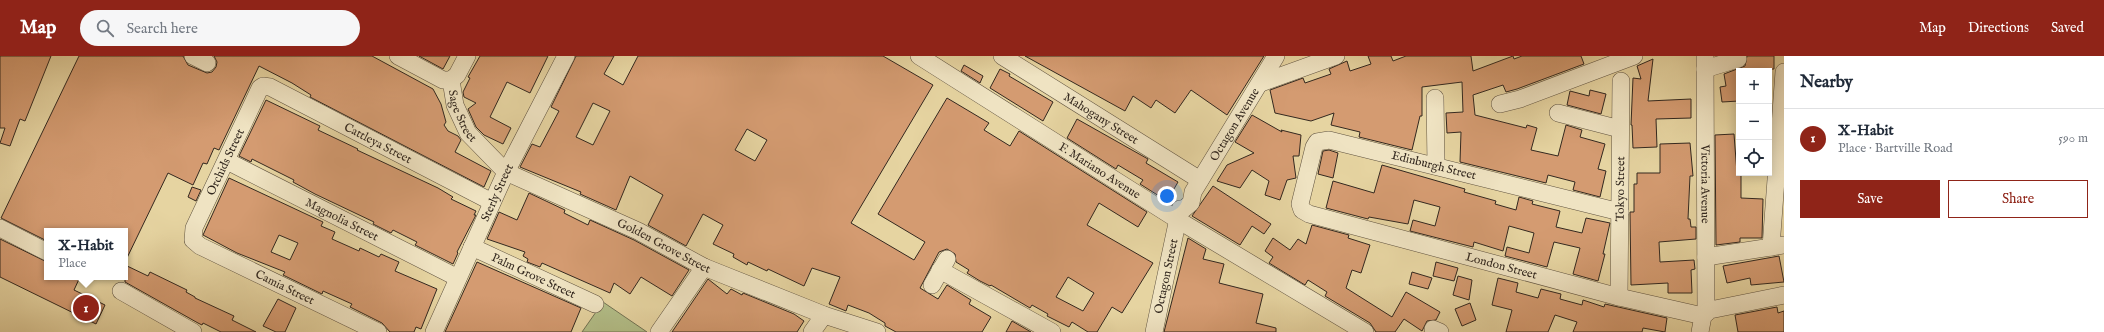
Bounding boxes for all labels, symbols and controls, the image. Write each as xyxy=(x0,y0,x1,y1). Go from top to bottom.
search box xyxy=(80,10,360,46)
text: Map xyxy=(20,16,56,40)
icon: search xyxy=(94,17,116,39)
text: Search here xyxy=(126,19,198,38)
text: Map xyxy=(1919,19,1946,37)
text: Directions xyxy=(1968,19,2029,37)
text: Saved xyxy=(2051,19,2084,37)
map controls xyxy=(1736,68,1772,176)
button: + xyxy=(1736,68,1772,104)
text: Nearby xyxy=(1800,72,1853,93)
street label: Octagon Avenue xyxy=(1207,85,1263,164)
street label: Sage Street xyxy=(445,89,480,146)
street label: Mahogany Street xyxy=(1061,89,1141,148)
button: − xyxy=(1736,104,1772,140)
street label: Cattleya Street xyxy=(341,120,414,167)
text: X-Habit xyxy=(1838,121,1894,140)
street label: Orchids Street xyxy=(203,126,248,198)
text: 1 xyxy=(1811,130,1815,147)
text: 590 m xyxy=(2058,130,2088,147)
street label: F. Mariano Avenue xyxy=(1056,139,1144,203)
button: locate xyxy=(1736,140,1772,176)
text: Place · Bartville Road xyxy=(1838,140,1953,157)
street label: Victoria Avenue xyxy=(1697,144,1713,224)
street label: Edinburgh Street xyxy=(1390,148,1478,183)
street label: Tokyo Street xyxy=(1613,156,1628,222)
street label: Sterly Street xyxy=(478,161,517,224)
button: Save xyxy=(1800,180,1940,218)
button: Share xyxy=(1948,180,2088,218)
your location xyxy=(1157,186,1177,206)
street label: Magnolia Street xyxy=(303,195,381,244)
street label: Golden Grove Street xyxy=(615,216,713,277)
popup xyxy=(44,228,128,280)
text: X-Habit xyxy=(58,236,114,255)
street label: Octagon Street xyxy=(1151,238,1181,315)
street label: London Street xyxy=(1464,249,1539,283)
street label: Palm Grove Street xyxy=(489,250,578,302)
text: Place xyxy=(58,255,86,272)
street label: Camia Street xyxy=(253,267,317,308)
pin: 1 xyxy=(73,293,99,323)

